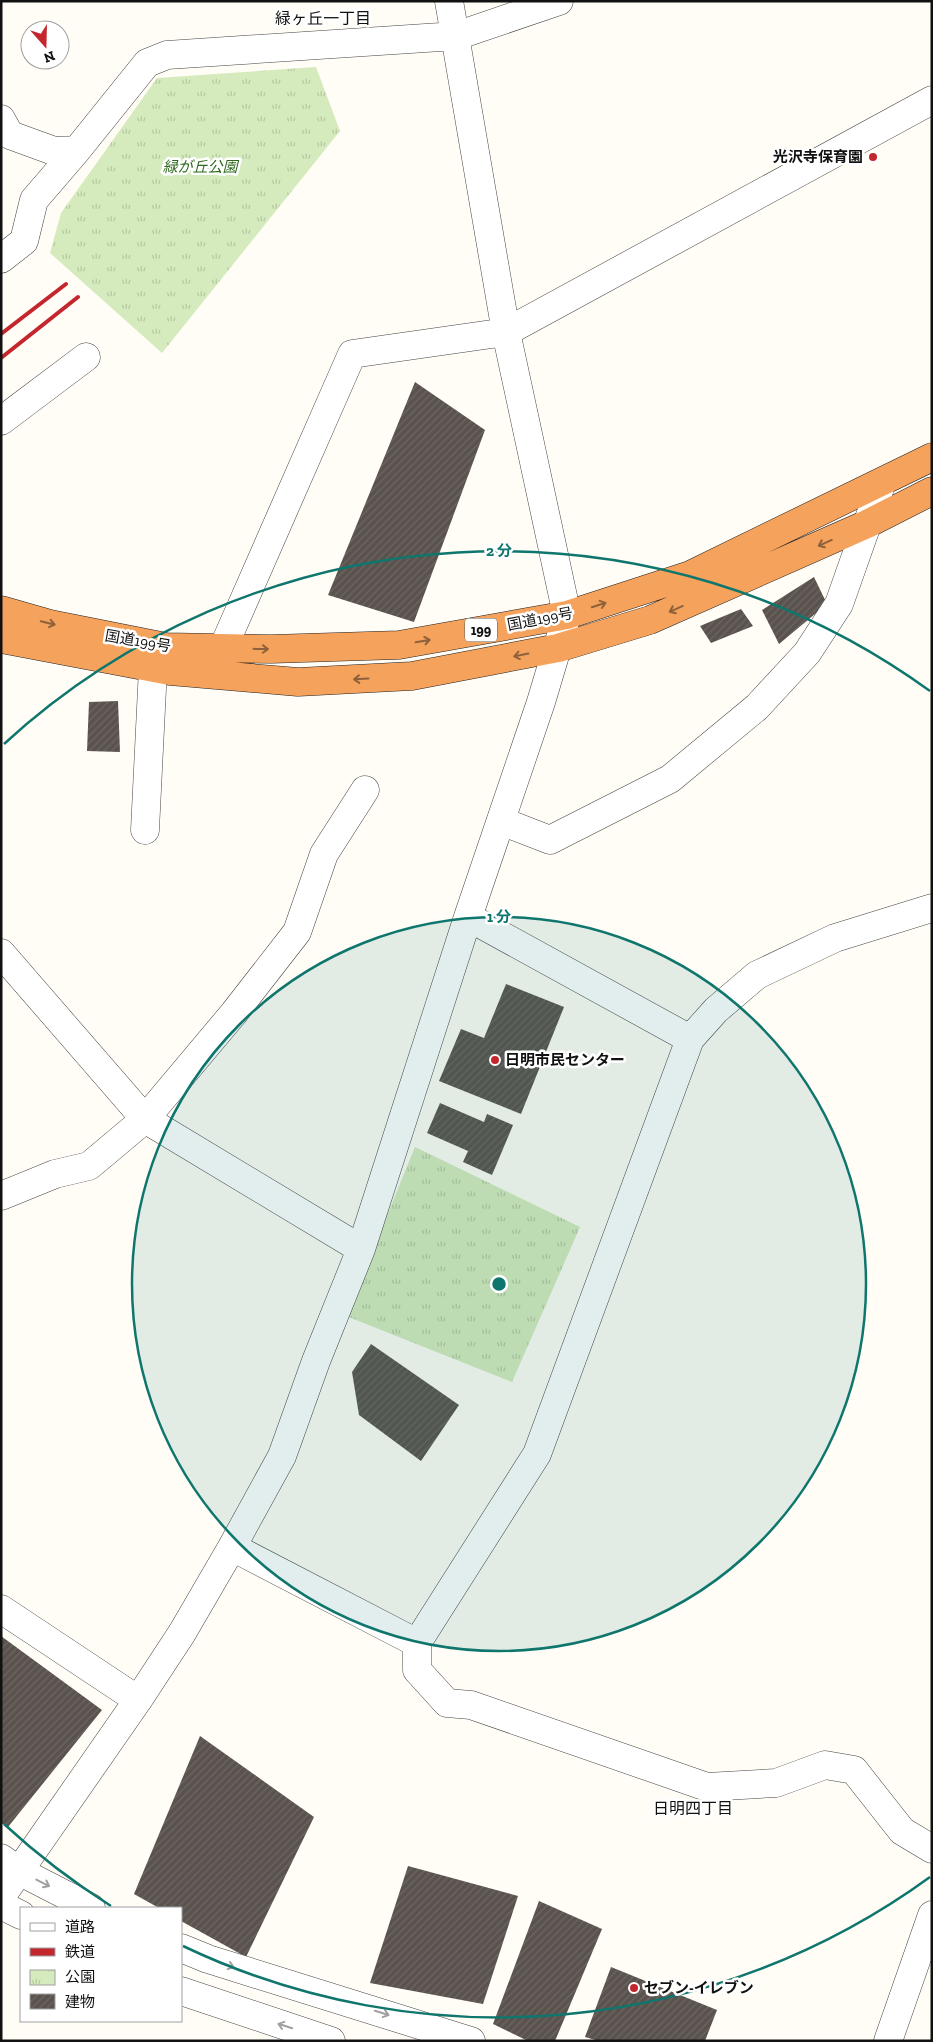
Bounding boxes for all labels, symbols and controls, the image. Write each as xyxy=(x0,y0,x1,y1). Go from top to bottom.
district label: 緑ヶ丘一丁目 xyxy=(275,9,371,28)
north arrow xyxy=(20,20,70,70)
text: N xyxy=(41,47,57,67)
place label: 光沢寺保育園 xyxy=(773,148,863,166)
marker: 光沢寺保育園 xyxy=(867,151,879,163)
park label: 緑が丘公園 xyxy=(162,158,239,176)
one-way arrow xyxy=(818,538,833,548)
text: 2 分 xyxy=(486,542,512,560)
one-way arrow xyxy=(591,599,607,609)
street label: 国道199号 xyxy=(506,604,574,634)
one-way arrow xyxy=(669,604,684,614)
road number: 199 xyxy=(465,618,497,642)
one-way arrow xyxy=(40,619,56,629)
street label: 国道199号 xyxy=(104,626,172,656)
one-way arrow xyxy=(414,635,430,645)
one-way arrow xyxy=(252,644,269,654)
one-way arrow xyxy=(513,651,529,660)
one-way arrow xyxy=(353,674,369,683)
text: 1 分 xyxy=(487,908,511,926)
place label: 日明市民センター xyxy=(505,1051,625,1069)
marker: 日明市民センター xyxy=(489,1054,501,1066)
centre of rings xyxy=(490,1275,508,1293)
district label: 日明四丁目 xyxy=(653,1799,733,1818)
one-way arrow xyxy=(35,1879,50,1888)
legend xyxy=(20,1907,182,2022)
text: 道路 xyxy=(65,1918,95,1936)
text: 鉄道 xyxy=(65,1943,95,1961)
one-way arrow xyxy=(218,1961,234,1970)
text: 公園 xyxy=(65,1968,95,1986)
place label: セブン-イレブン xyxy=(644,1979,754,1997)
marker: セブン-イレブン xyxy=(628,1982,640,1994)
text: 建物 xyxy=(65,1993,95,2011)
one-way arrow xyxy=(374,2009,389,2018)
one-way arrow xyxy=(277,2020,293,2030)

